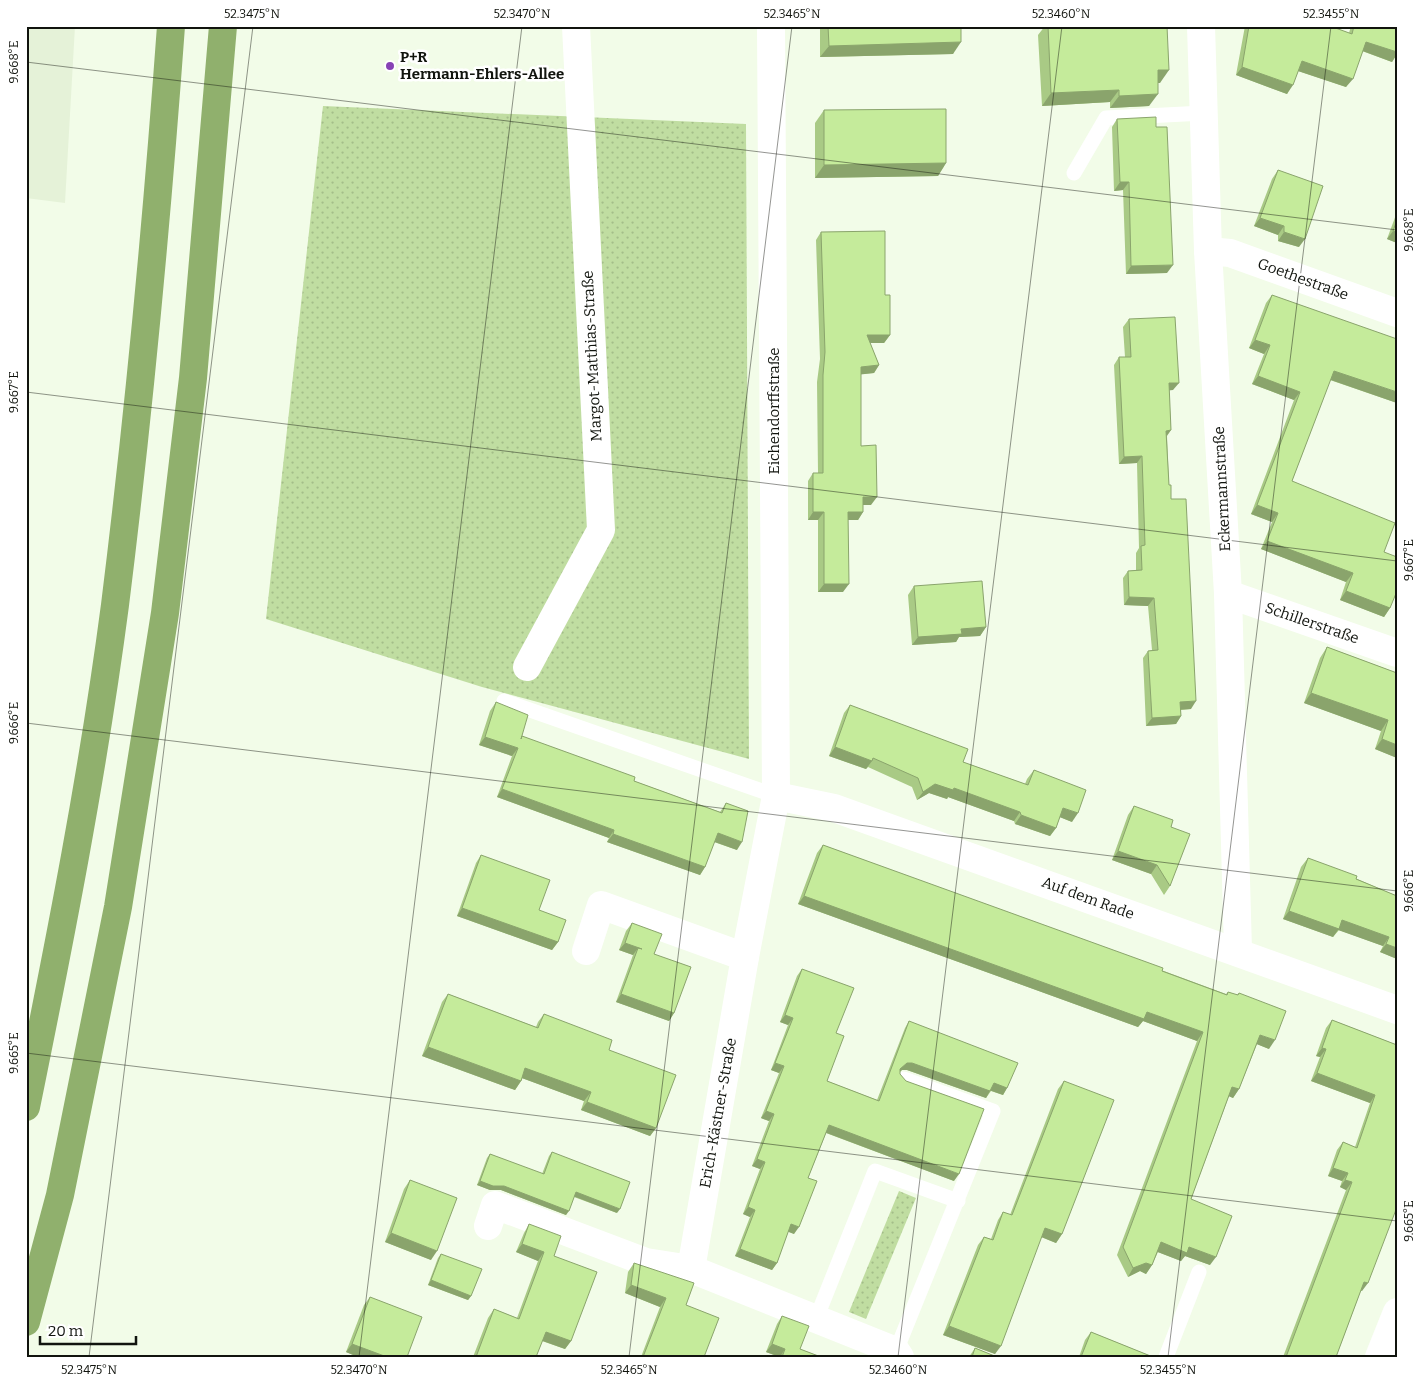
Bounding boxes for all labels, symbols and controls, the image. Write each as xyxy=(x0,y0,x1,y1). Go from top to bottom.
text: 52.3475°N xyxy=(224,7,280,21)
text: 52.3470°N xyxy=(493,7,551,21)
text: 52.3465°N xyxy=(764,7,821,21)
text: 52.3460°N xyxy=(1032,7,1091,21)
text: 52.3455°N xyxy=(1303,7,1360,21)
text: 9.668°E xyxy=(7,41,21,83)
place label: P+R Hermann-Ehlers-Allee xyxy=(400,48,564,83)
marker: P+R Hermann-Ehlers-Allee xyxy=(384,60,396,72)
text: 9.668°E xyxy=(1402,209,1416,251)
street label: Goethestraße xyxy=(1255,254,1351,304)
street label: Margot-Matthias-Straße xyxy=(579,270,605,442)
street label: Eichendorffstraße xyxy=(765,347,783,475)
text: 9.667°E xyxy=(7,371,21,413)
street label: Eckermannstraße xyxy=(1210,426,1234,552)
text: 9.667°E xyxy=(1402,539,1416,581)
street label: Schillerstraße xyxy=(1263,599,1361,647)
text: 9.666°E xyxy=(7,702,21,744)
text: 9.666°E xyxy=(1402,870,1416,912)
street label: Auf dem Rade xyxy=(1039,873,1137,923)
text: 9.665°E xyxy=(7,1032,21,1074)
street label: Erich-Kästner-Straße xyxy=(696,1037,740,1189)
text: 9.665°E xyxy=(1402,1200,1416,1242)
scale bar xyxy=(40,1313,136,1345)
text: 20 m xyxy=(48,1322,84,1340)
text: 52.3475°N xyxy=(61,1363,117,1377)
text: 52.3470°N xyxy=(330,1363,388,1377)
text: 52.3465°N xyxy=(601,1363,658,1377)
text: 52.3460°N xyxy=(869,1363,928,1377)
text: 52.3455°N xyxy=(1140,1363,1197,1377)

